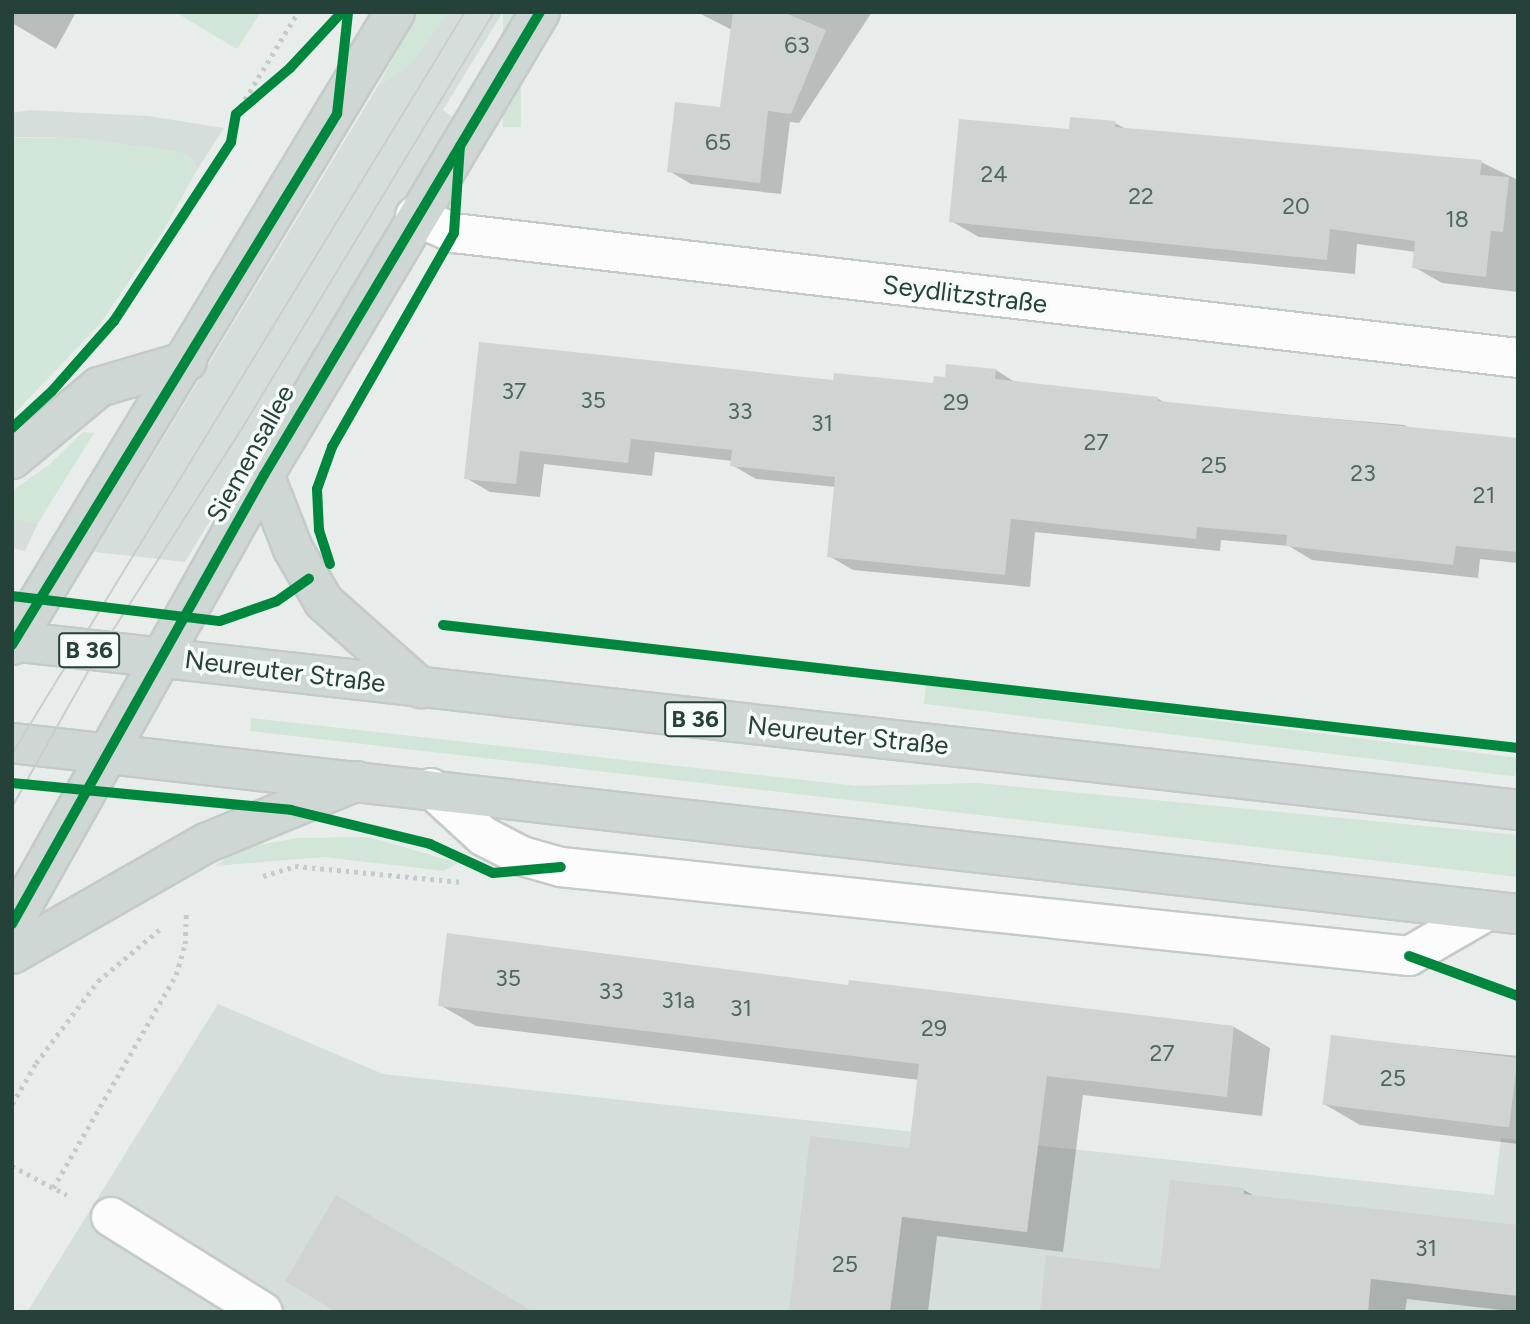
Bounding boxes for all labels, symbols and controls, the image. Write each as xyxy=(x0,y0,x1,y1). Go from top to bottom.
house number: 63 xyxy=(784,31,810,59)
house number: 65 xyxy=(705,128,731,156)
house number: 24 xyxy=(980,160,1008,188)
house number: 22 xyxy=(1128,182,1154,210)
house number: 20 xyxy=(1282,192,1310,220)
house number: 18 xyxy=(1445,205,1469,233)
street label: Seydlitzstraße xyxy=(881,269,1049,321)
house number: 37 xyxy=(502,377,526,405)
street label: Siemensallee xyxy=(200,380,302,528)
house number: 35 xyxy=(580,386,606,414)
house number: 29 xyxy=(943,388,969,416)
house number: 33 xyxy=(727,397,753,425)
house number: 31 xyxy=(811,409,833,437)
house number: 27 xyxy=(1083,428,1109,456)
house number: 25 xyxy=(1201,451,1227,479)
house number: 23 xyxy=(1350,459,1376,487)
house number: 21 xyxy=(1473,481,1495,509)
road number: B 36 xyxy=(57,630,120,670)
street label: Neureuter Straße xyxy=(183,644,387,700)
road number: B 36 xyxy=(664,698,726,740)
street label: Neureuter Straße xyxy=(746,710,950,762)
house number: 35 xyxy=(495,964,521,992)
house number: 33 xyxy=(598,977,624,1005)
house number: 31a xyxy=(661,986,695,1014)
house number: 31 xyxy=(730,994,752,1022)
house number: 29 xyxy=(921,1014,947,1042)
house number: 27 xyxy=(1149,1039,1175,1067)
house number: 25 xyxy=(1380,1064,1406,1092)
house number: 31 xyxy=(1415,1234,1437,1262)
house number: 25 xyxy=(832,1250,858,1278)

